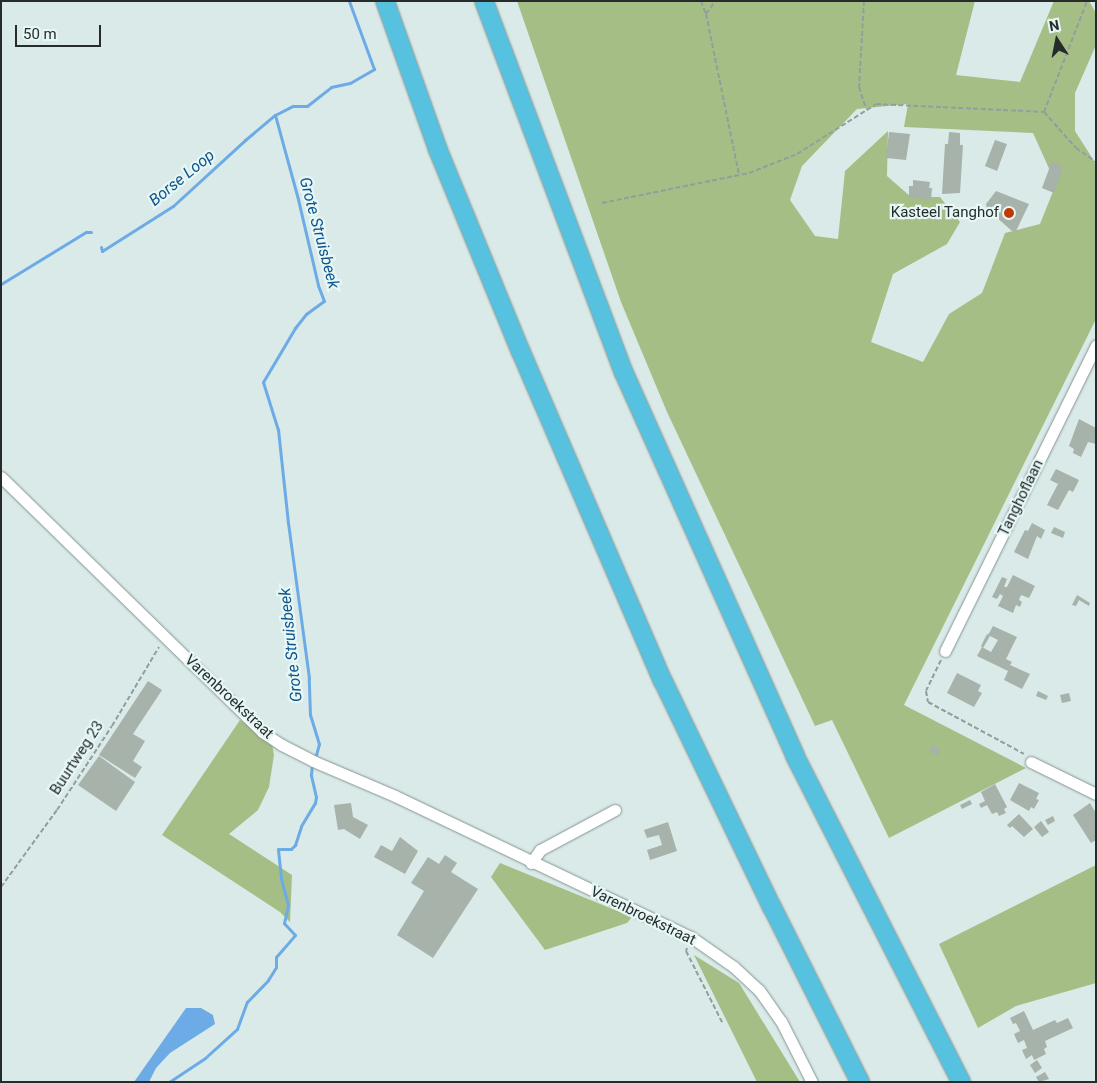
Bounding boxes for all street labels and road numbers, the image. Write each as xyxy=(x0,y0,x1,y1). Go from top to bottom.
street label: Tanghoflaan xyxy=(995,457,1047,539)
street label: Varenbroekstraat xyxy=(181,651,277,743)
street label: Buurtweg 23 xyxy=(46,718,108,798)
street label: Varenbroekstraat xyxy=(588,883,698,949)

